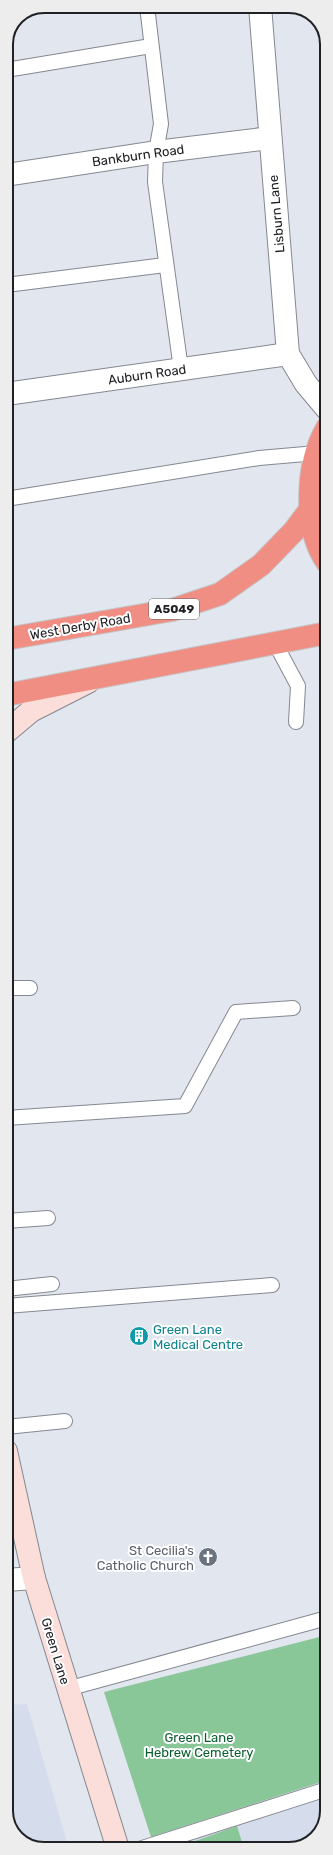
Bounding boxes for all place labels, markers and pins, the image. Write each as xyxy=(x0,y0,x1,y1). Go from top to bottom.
place label: Green Lane Medical Centre xyxy=(153,1322,243,1352)
building icon: Green Lane Medical Centre xyxy=(128,1325,150,1347)
place label: St Cecilia's Catholic Church xyxy=(97,1543,194,1573)
church icon: St Cecilia's Catholic Church xyxy=(197,1546,219,1568)

